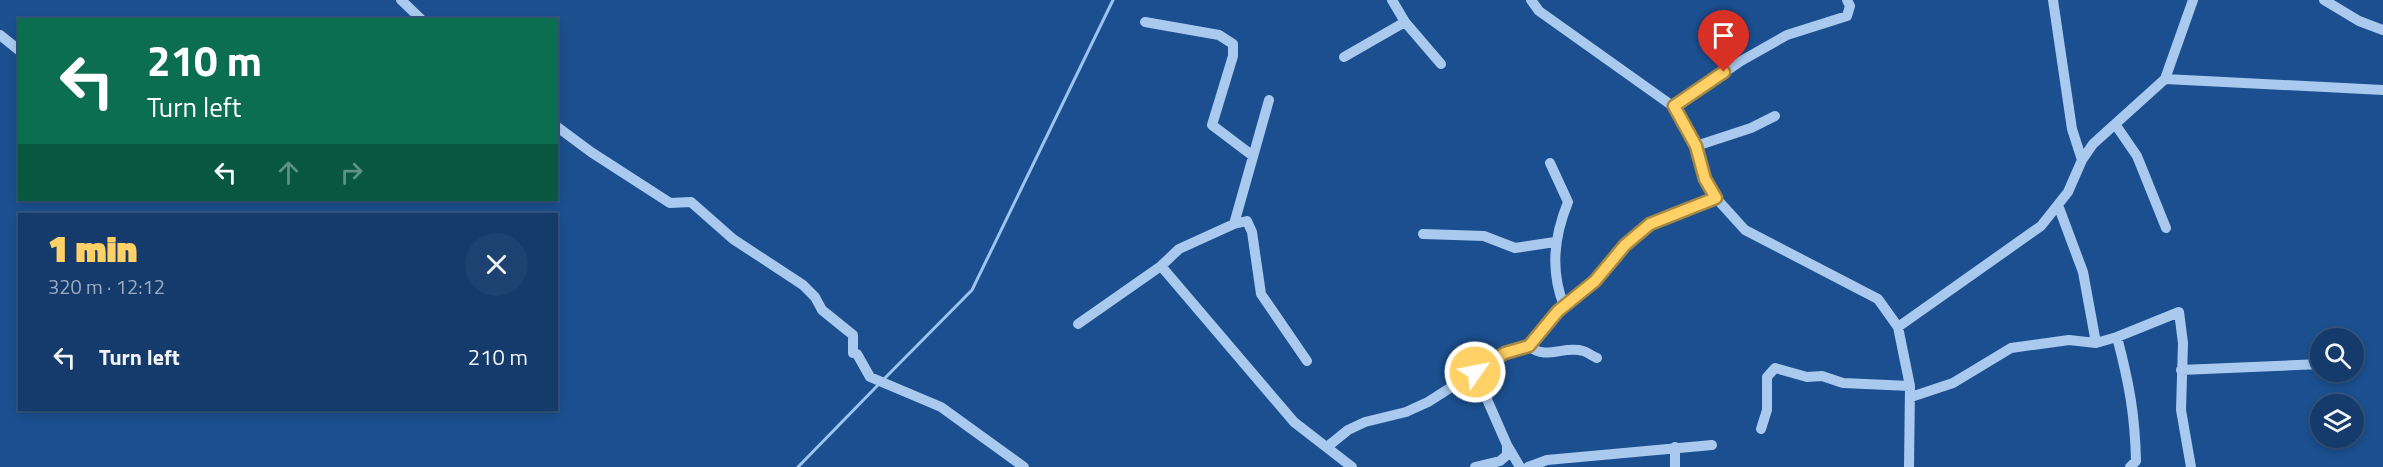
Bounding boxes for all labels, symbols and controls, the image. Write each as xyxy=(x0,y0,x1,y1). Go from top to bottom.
pin xyxy=(1698,10,1749,72)
icon: arrive xyxy=(1707,19,1740,52)
text: 210 m xyxy=(147,28,262,92)
icon: left xyxy=(48,42,126,120)
text: Turn left xyxy=(147,86,241,127)
icon: left xyxy=(209,156,242,189)
icon: ahead xyxy=(272,156,305,189)
icon: right xyxy=(335,156,368,189)
text: 1 min xyxy=(48,221,137,276)
button: close xyxy=(465,233,528,296)
text: 320 m · 12:12 xyxy=(48,271,165,302)
map controls xyxy=(2310,328,2364,448)
button: search xyxy=(2310,328,2364,382)
text: Turn left xyxy=(99,340,180,374)
text: 210 m xyxy=(468,340,528,374)
position arrow xyxy=(1443,340,1507,404)
icon: left xyxy=(48,341,81,374)
button: layers xyxy=(2310,394,2364,448)

